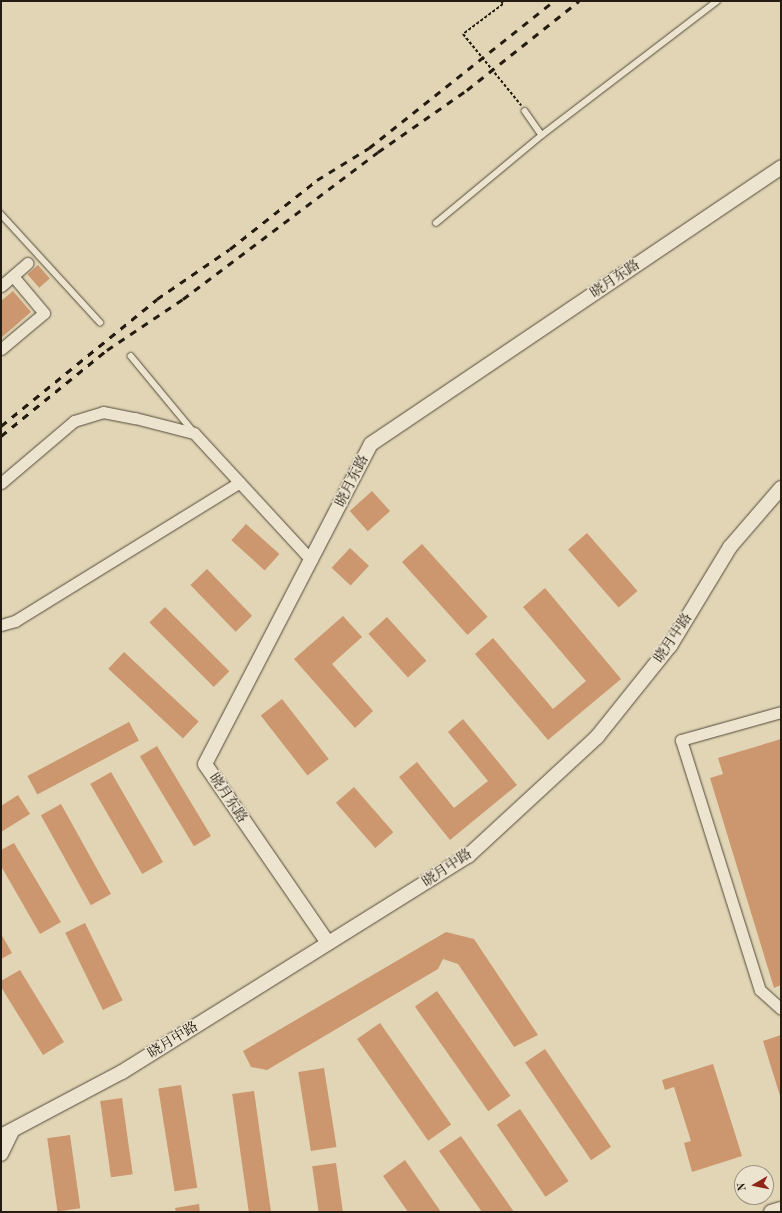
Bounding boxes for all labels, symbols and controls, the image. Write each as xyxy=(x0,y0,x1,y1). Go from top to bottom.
street label: 晓月东路 xyxy=(587,256,643,302)
street label: 晓月东路 xyxy=(332,452,372,510)
street label: 晓月中路 xyxy=(650,610,696,666)
street label: 晓月东路 xyxy=(205,770,251,826)
street label: 晓月中路 xyxy=(419,845,475,891)
street label: 晓月中路 xyxy=(145,1018,201,1062)
north arrow xyxy=(734,1165,774,1205)
text: N xyxy=(737,1182,749,1192)

